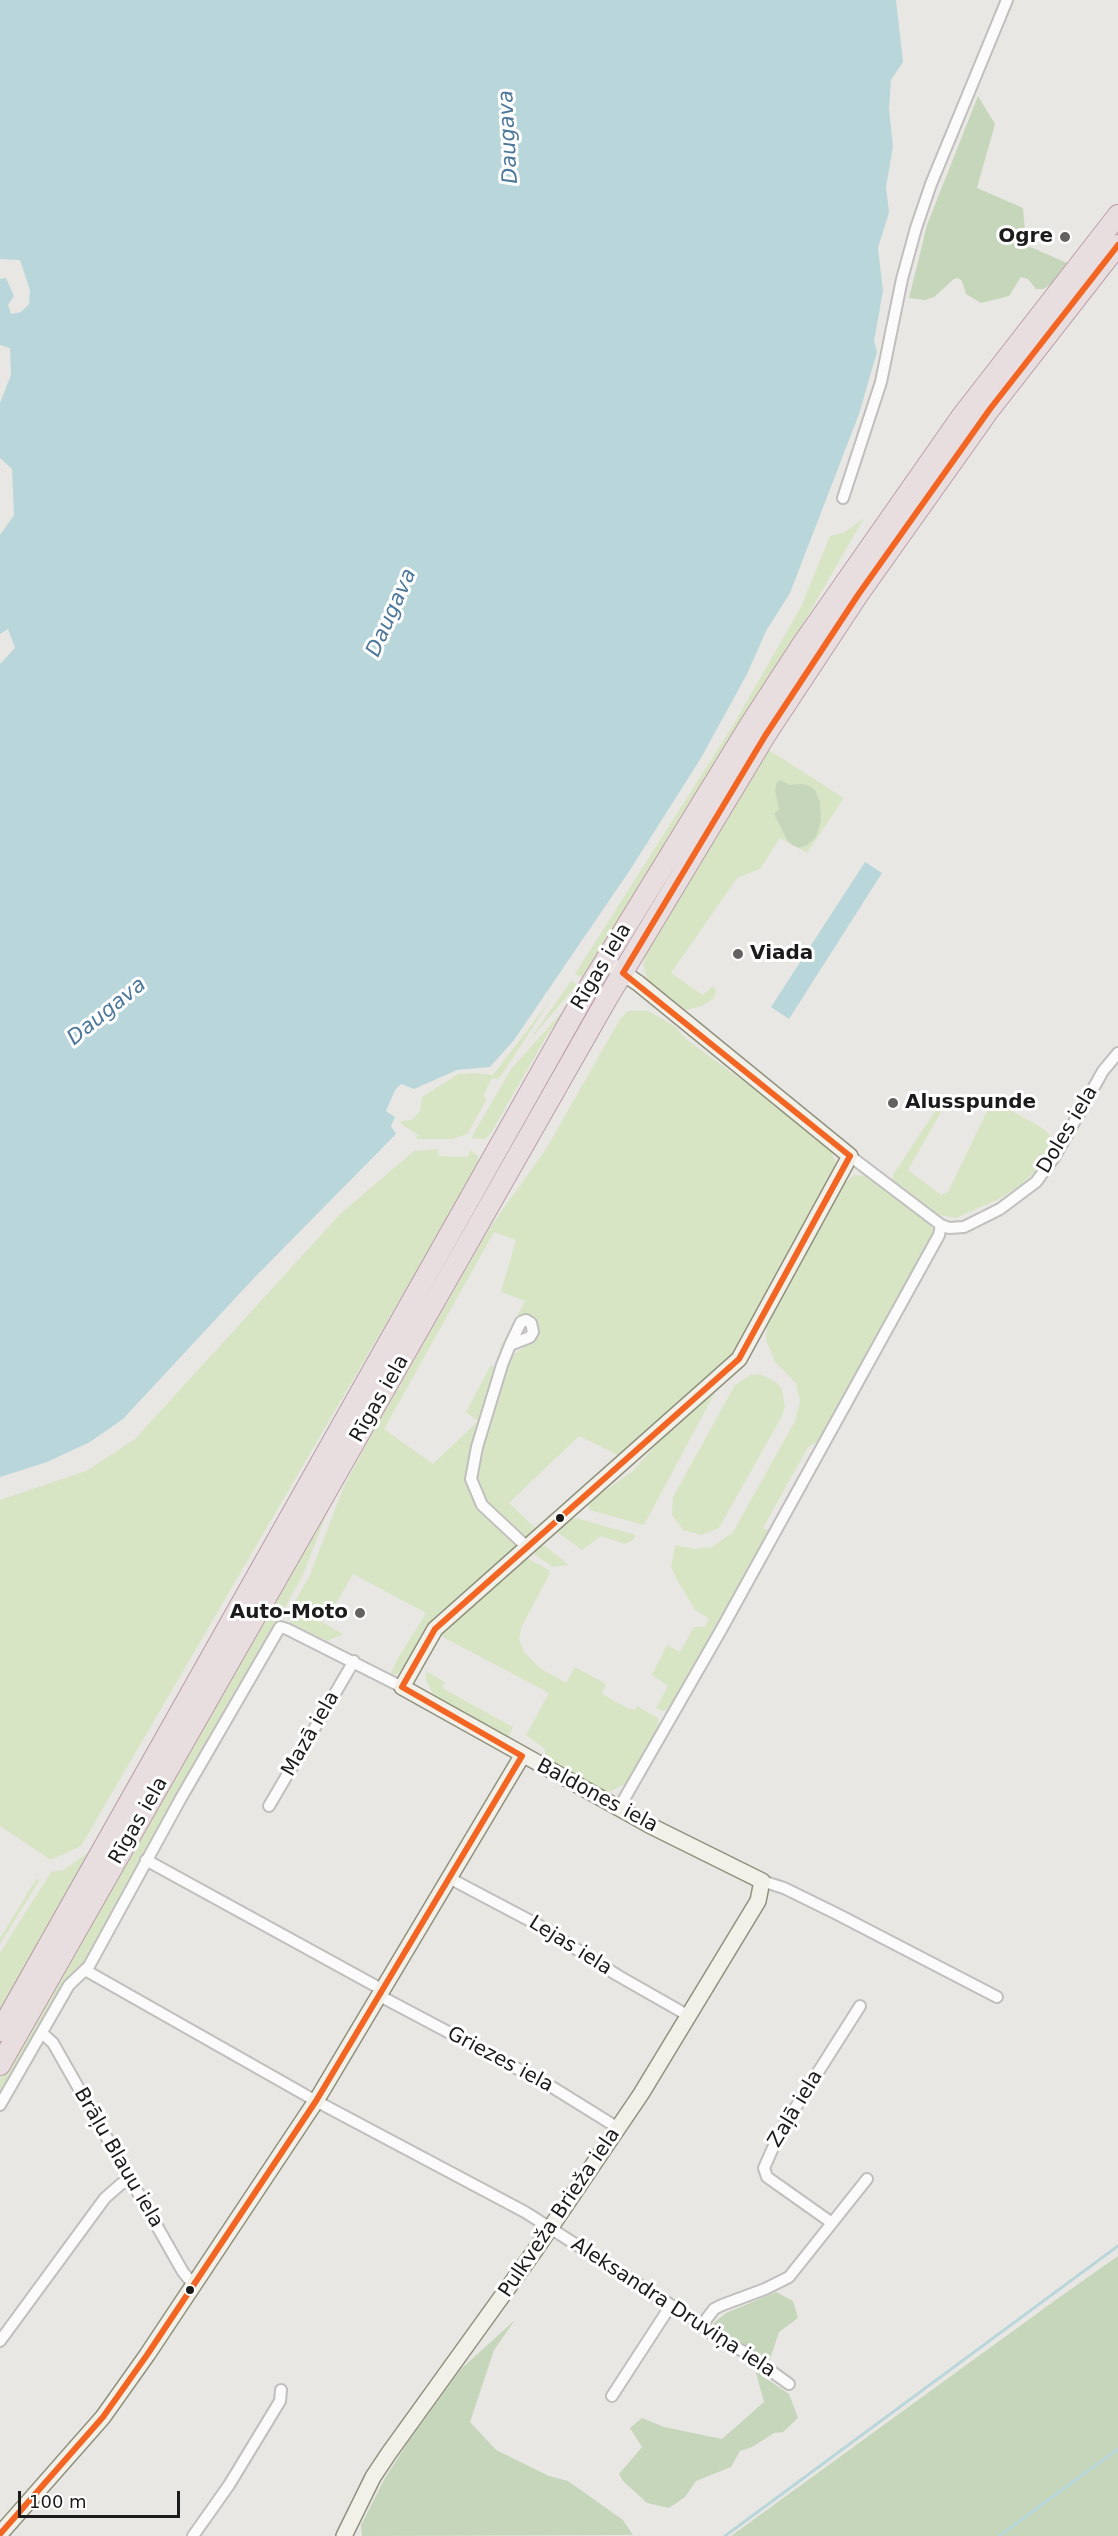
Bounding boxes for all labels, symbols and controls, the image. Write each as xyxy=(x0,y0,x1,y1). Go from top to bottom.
water label: Daugava xyxy=(494,89,524,185)
place label: Ogre xyxy=(998,225,1053,249)
marker: Ogre xyxy=(1058,230,1072,244)
water label: Daugava xyxy=(361,565,423,661)
street label: Rīgas iela xyxy=(567,919,637,1015)
place label: Viada xyxy=(750,942,813,966)
marker: Viada xyxy=(731,947,745,961)
water label: Daugava xyxy=(63,973,151,1051)
street label: Doles iela xyxy=(1032,1082,1104,1178)
place label: Alusspunde xyxy=(905,1091,1036,1115)
marker: Alusspunde xyxy=(886,1096,900,1110)
street label: Rīgas iela xyxy=(345,1351,415,1447)
unlabelled marker xyxy=(554,1512,566,1524)
place label: Auto-Moto xyxy=(230,1601,348,1625)
marker: Auto-Moto xyxy=(353,1606,367,1620)
street label: Mazā iela xyxy=(277,1687,345,1781)
street label: Baldones iela xyxy=(532,1754,662,1838)
street label: Rīgas iela xyxy=(104,1773,174,1869)
street label: Lejas iela xyxy=(524,1911,616,1981)
street label: Griezes iela xyxy=(443,2022,557,2098)
street label: Zaļā iela xyxy=(764,2066,828,2152)
street label: Brāļu Blauu iela xyxy=(68,2084,168,2232)
street label: Pulkveža Brieža iela xyxy=(494,2124,626,2302)
street label: Aleksandra Druviņa iela xyxy=(566,2233,780,2383)
unlabelled marker xyxy=(184,2284,196,2296)
scale bar xyxy=(21,2479,183,2517)
text: 100 m xyxy=(29,2491,87,2512)

